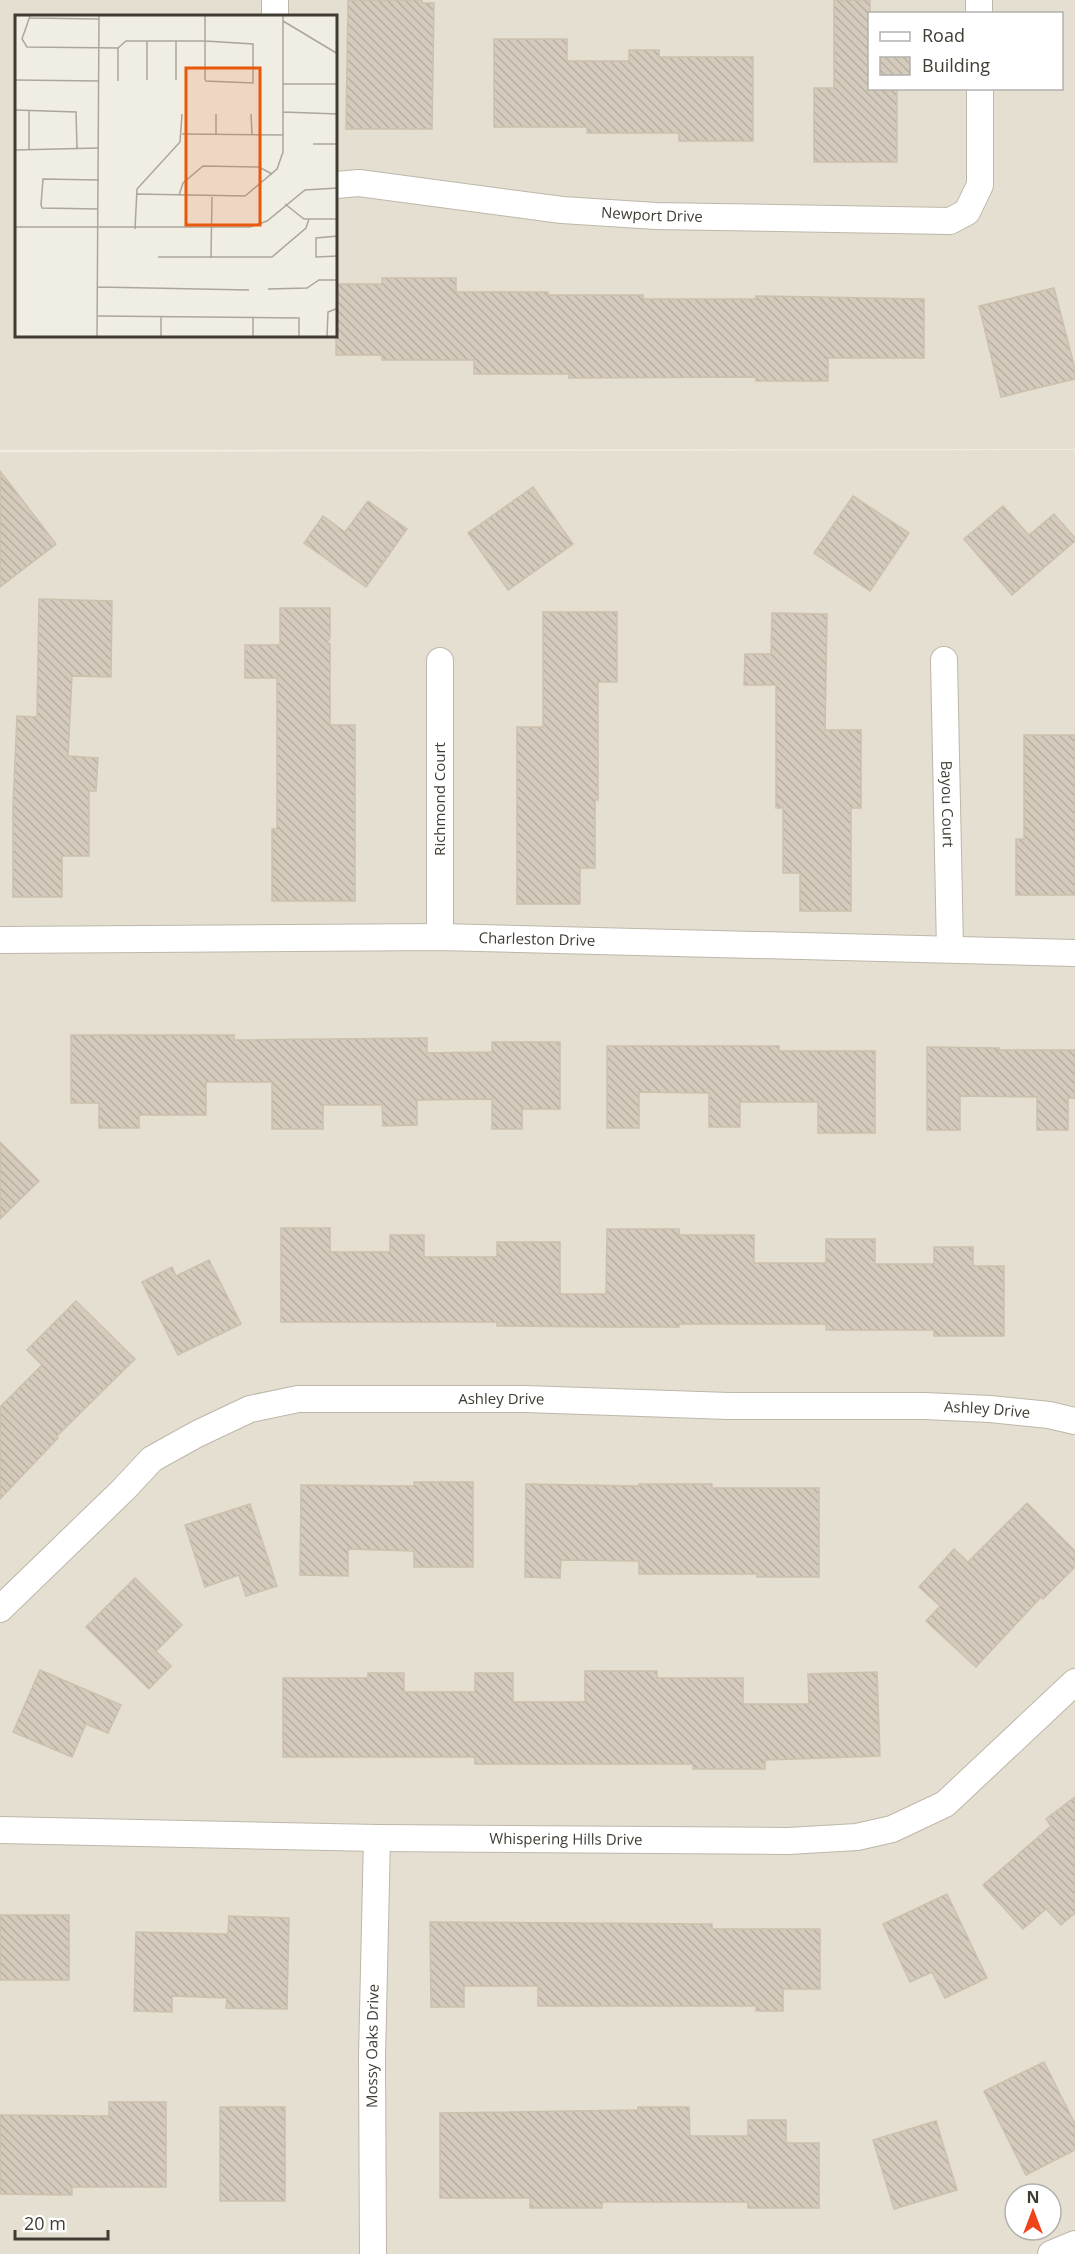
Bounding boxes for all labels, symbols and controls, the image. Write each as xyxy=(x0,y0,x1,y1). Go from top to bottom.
legend xyxy=(868,12,1063,90)
inset map xyxy=(15,15,338,338)
text: Road xyxy=(922,23,965,47)
text: Building xyxy=(922,53,990,77)
street label: Newport Drive xyxy=(601,202,703,226)
street label: Richmond Court xyxy=(429,742,449,856)
street label: Bayou Court xyxy=(937,760,959,848)
street label: Charleston Drive xyxy=(478,927,596,950)
street label: Ashley Drive xyxy=(458,1388,545,1409)
street label: Ashley Drive xyxy=(944,1396,1031,1422)
street label: Whispering Hills Drive xyxy=(489,1828,643,1849)
street label: Mossy Oaks Drive xyxy=(361,1984,383,2108)
north arrow xyxy=(1003,2182,1063,2242)
text: N xyxy=(1026,2186,1040,2208)
scale bar xyxy=(15,2203,108,2241)
text: 20 m xyxy=(24,2211,66,2235)

